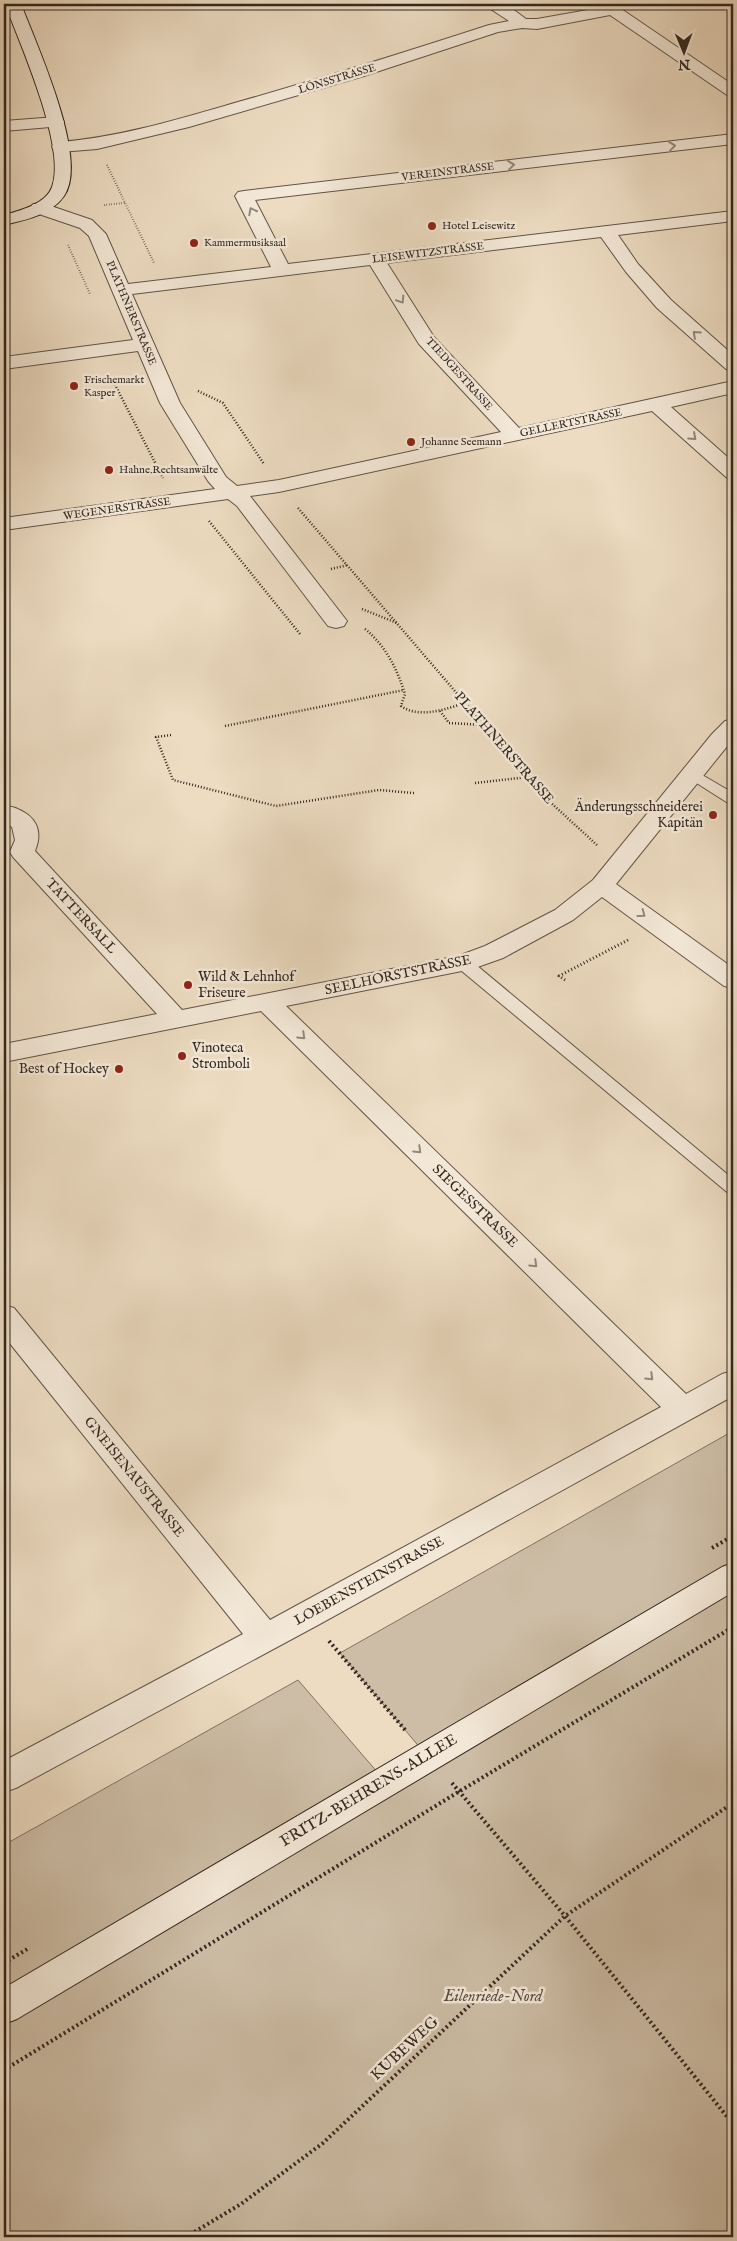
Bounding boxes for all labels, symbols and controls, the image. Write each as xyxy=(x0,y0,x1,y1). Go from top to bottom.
north arrow xyxy=(660,28,710,78)
text: N xyxy=(678,55,691,73)
street label: LÖNSSTRASSE xyxy=(297,60,378,97)
one-way arrow xyxy=(669,141,677,152)
street label: VEREINSTRASSE xyxy=(400,159,495,185)
one-way arrow xyxy=(507,160,515,171)
one-way arrow xyxy=(248,207,258,216)
place label: Hotel Leisewitz xyxy=(442,219,515,233)
marker: Hotel Leisewitz xyxy=(426,220,438,232)
place label: Kammermusiksaal xyxy=(204,236,286,250)
marker: Kammermusiksaal xyxy=(188,237,200,249)
street label: LEISEWITZSTRASSE xyxy=(371,239,485,267)
street label: PLATHNERSTRASSE xyxy=(103,258,160,368)
one-way arrow xyxy=(395,295,404,304)
one-way arrow xyxy=(693,331,702,340)
street label: TIEDGESTRASSE xyxy=(422,334,496,414)
place label: Frischemarkt Kasper xyxy=(84,373,144,400)
marker: Frischemarkt Kasper xyxy=(68,380,80,392)
street label: GELLERTSTRASSE xyxy=(519,405,624,441)
one-way arrow xyxy=(687,431,696,440)
place label: Johanne Seemann xyxy=(419,435,502,449)
marker: Johanne Seemann xyxy=(405,436,417,448)
place label: Hahne.Rechtsanwälte xyxy=(119,463,218,477)
marker: Hahne.Rechtsanwälte xyxy=(103,464,115,476)
street label: WEGENERSTRASSE xyxy=(62,494,172,523)
street label: PLATHNERSTRASSE xyxy=(450,688,558,808)
place label: Änderungsschneiderei Kapitän xyxy=(574,797,704,832)
marker: Änderungsschneiderei Kapitän xyxy=(707,809,719,821)
street label: TATTERSALL xyxy=(42,875,120,957)
one-way arrow xyxy=(636,908,646,917)
street label: SEELHORSTSTRASSE xyxy=(323,951,473,999)
place label: Wild & Lehnhof Friseure xyxy=(198,968,297,1002)
marker: Wild & Lehnhof Friseure xyxy=(182,979,194,991)
one-way arrow xyxy=(296,1030,305,1039)
place label: Vinoteca Stromboli xyxy=(191,1039,250,1073)
marker: Vinoteca Stromboli xyxy=(176,1050,188,1062)
place label: Best of Hockey xyxy=(19,1060,109,1078)
marker: Best of Hockey xyxy=(113,1063,125,1075)
one-way arrow xyxy=(412,1144,421,1153)
street label: SIEGESSTRASSE xyxy=(428,1160,522,1252)
one-way arrow xyxy=(528,1258,537,1267)
one-way arrow xyxy=(644,1372,653,1381)
street label: GNEISENAUSTRASSE xyxy=(80,1413,188,1541)
street label: LOEBENSTEINSTRASSE xyxy=(291,1532,447,1630)
street label: FRITZ-BEHRENS-ALLEE xyxy=(277,1730,461,1852)
park label: Eilenriede-Nord xyxy=(443,1987,544,2007)
street label: KUBEWEG xyxy=(367,2012,443,2085)

